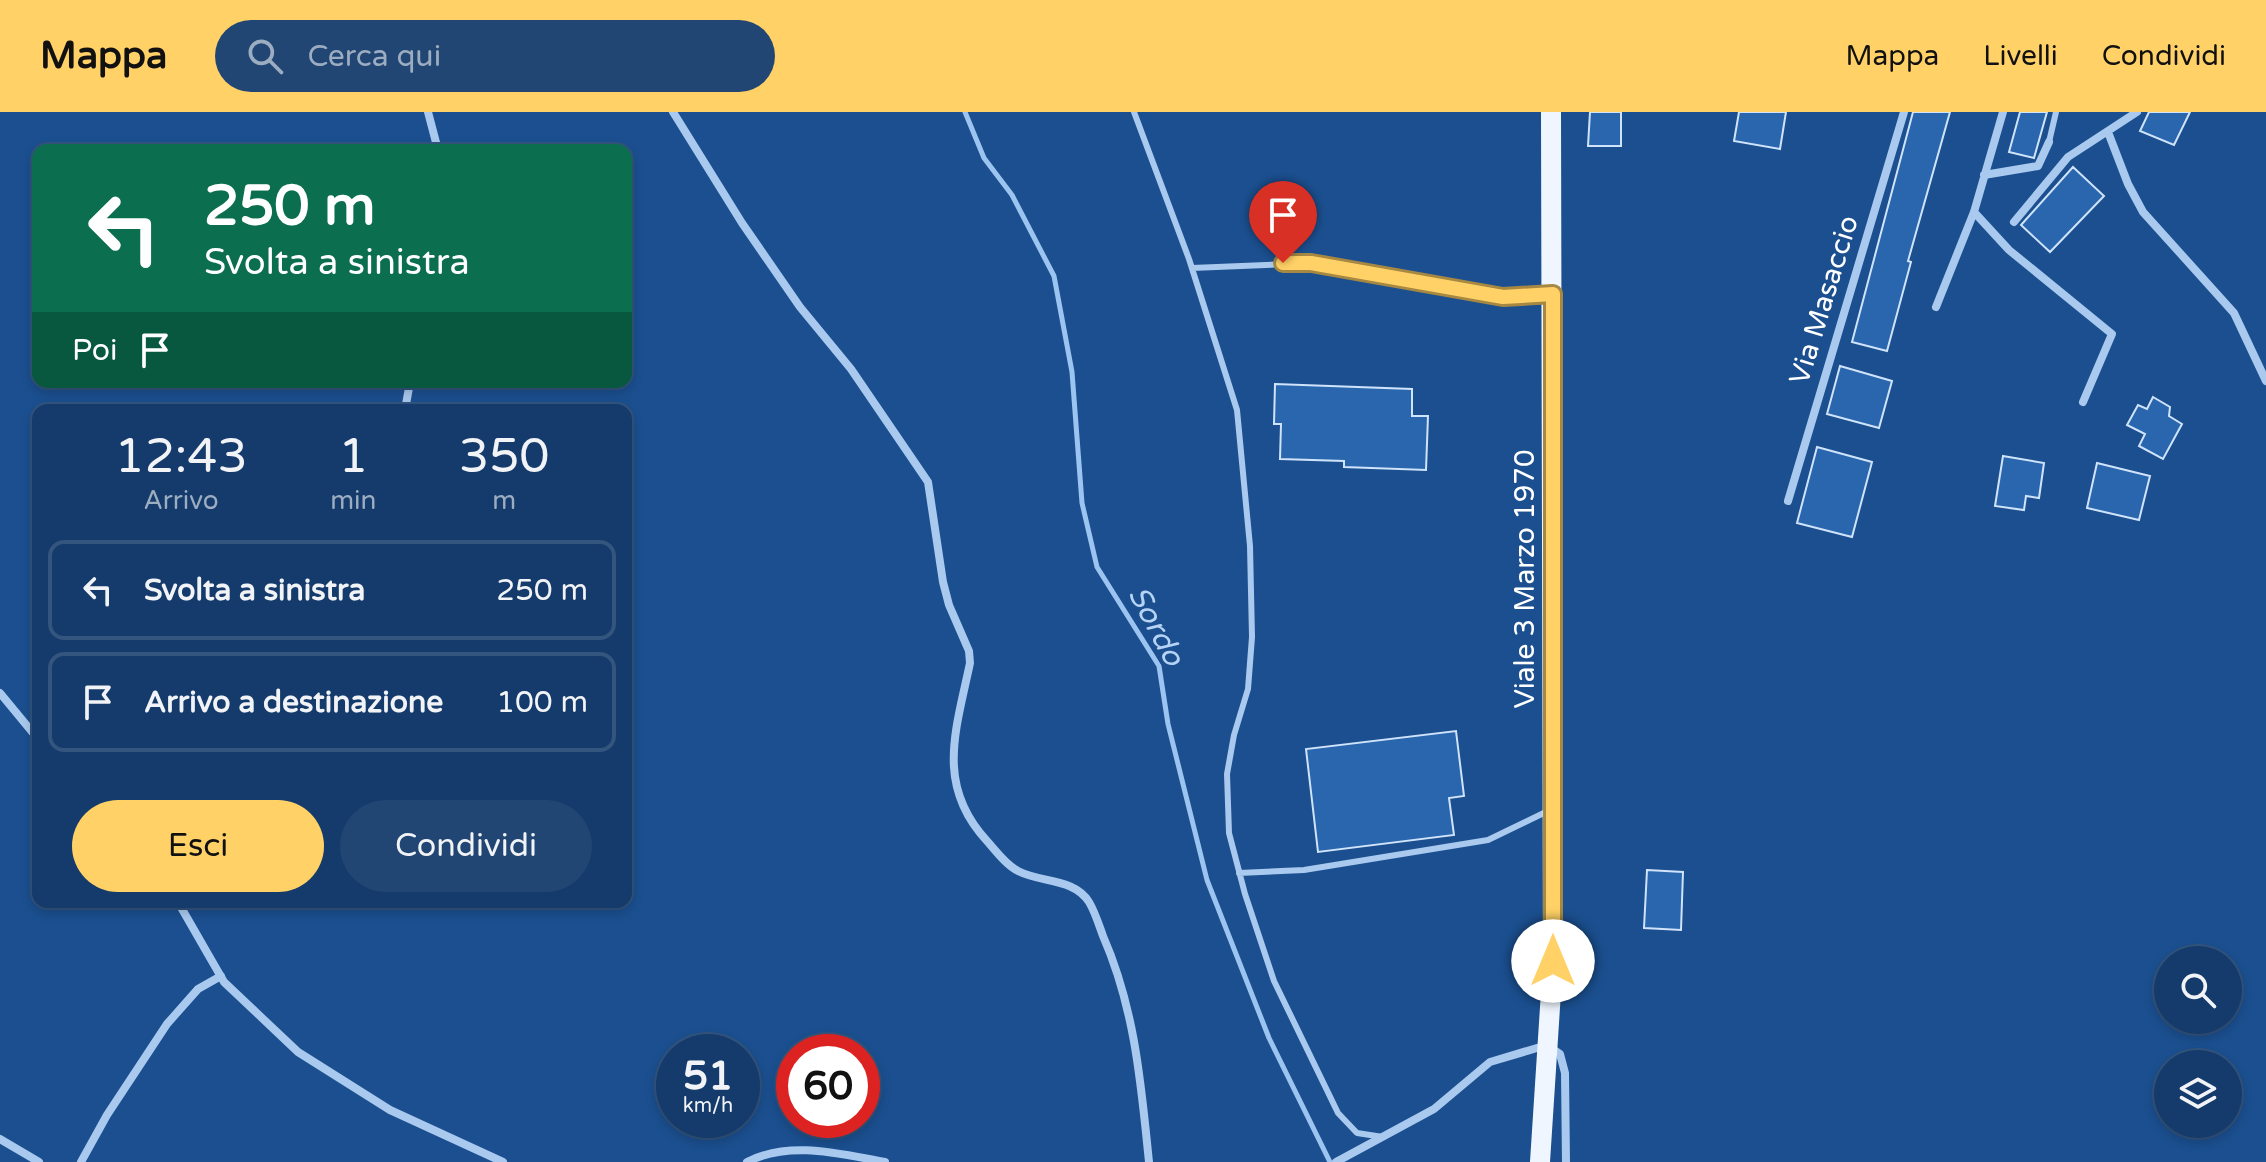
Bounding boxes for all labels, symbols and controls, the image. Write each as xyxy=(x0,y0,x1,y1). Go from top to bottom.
search box xyxy=(215,20,775,92)
text: Mappa xyxy=(40,33,167,79)
icon: search xyxy=(243,34,287,78)
text: Cerca qui xyxy=(307,38,441,75)
text: Mappa xyxy=(1845,39,1939,73)
text: Livelli xyxy=(1983,39,2058,73)
text: Condividi xyxy=(2102,39,2226,73)
text: 250 m xyxy=(204,173,375,240)
icon: left xyxy=(72,176,176,280)
pin xyxy=(1249,181,1317,263)
icon: arrive xyxy=(1261,193,1305,237)
street label: Via Masaccio xyxy=(1782,211,1866,389)
text: Svolta a sinistra xyxy=(204,241,470,284)
icon: arrive xyxy=(133,328,177,372)
text: Poi xyxy=(72,332,117,369)
text: 12:43 xyxy=(115,428,248,486)
text: 1 xyxy=(338,428,368,486)
text: 350 xyxy=(459,428,549,486)
street label: Viale 3 Marzo 1970 xyxy=(1508,450,1542,708)
text: Arrivo xyxy=(144,485,219,516)
text: min xyxy=(330,485,376,516)
text: m xyxy=(492,485,516,516)
icon: left xyxy=(76,568,120,612)
text: Svolta a sinistra xyxy=(144,572,365,609)
text: 250 m xyxy=(496,572,588,609)
water label: Sordo xyxy=(1120,580,1193,674)
icon: arrive xyxy=(76,680,120,724)
text: Arrivo a destinazione xyxy=(144,684,443,721)
text: 100 m xyxy=(496,684,588,721)
button: Esci xyxy=(72,800,324,892)
button: Condividi xyxy=(340,800,592,892)
position arrow xyxy=(1511,919,1595,1003)
map controls xyxy=(2154,946,2242,1138)
button: search xyxy=(2154,946,2242,1034)
speed limit sign: 60 xyxy=(776,1034,880,1138)
button: layers xyxy=(2154,1050,2242,1138)
text: 51 xyxy=(683,1052,733,1100)
text: km/h xyxy=(683,1094,733,1118)

